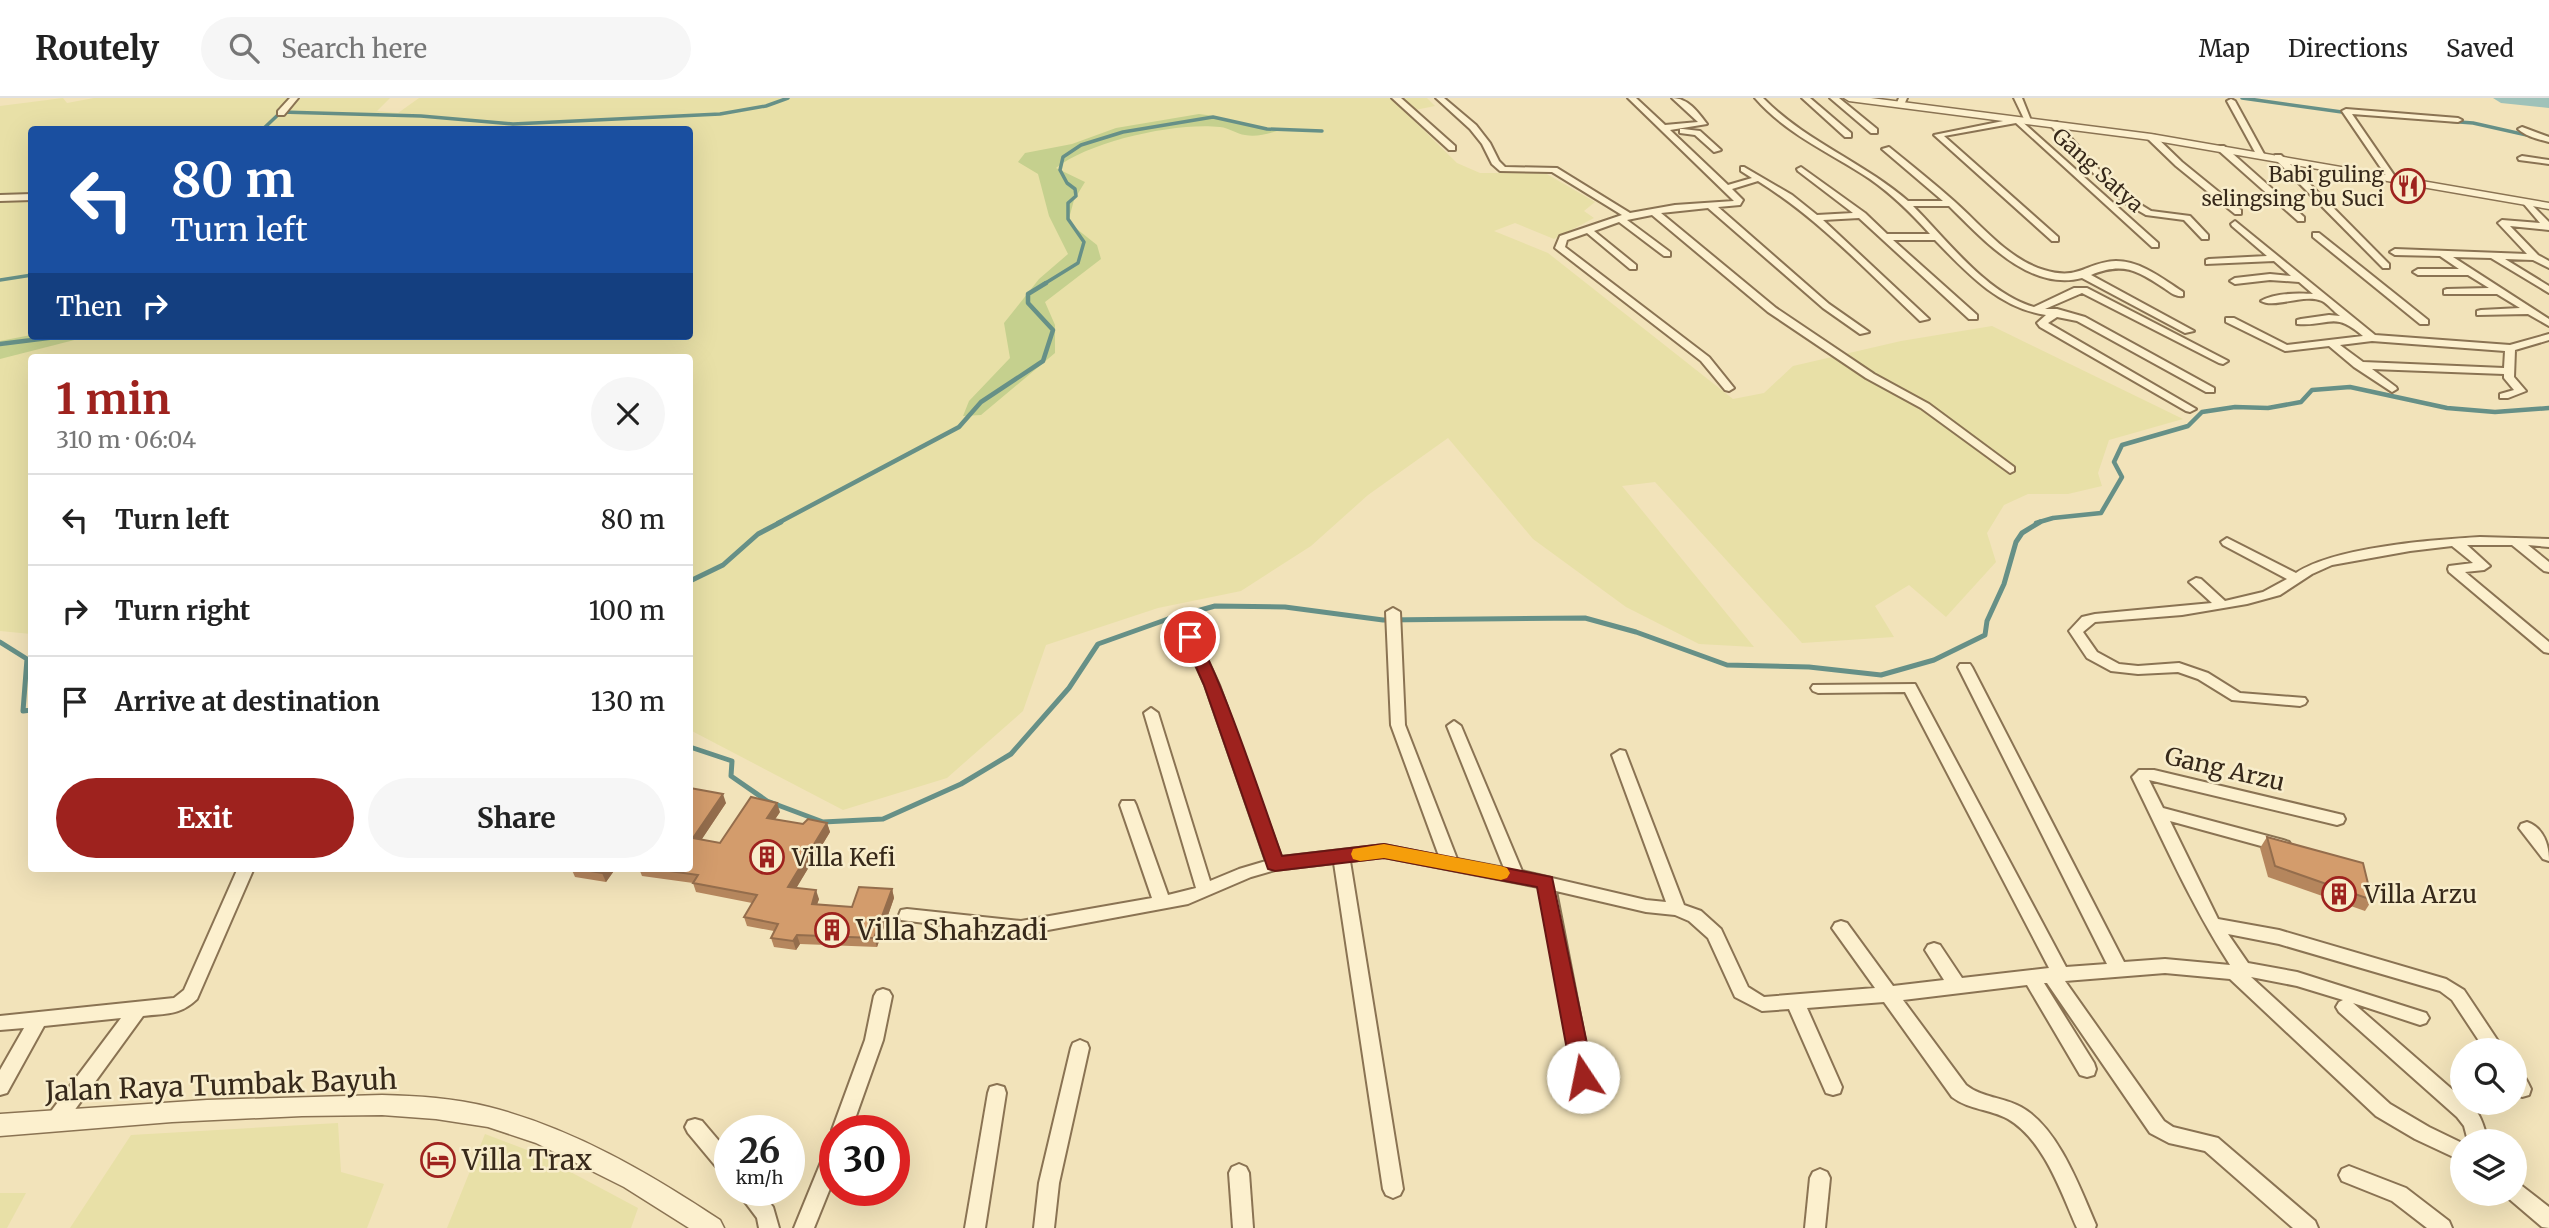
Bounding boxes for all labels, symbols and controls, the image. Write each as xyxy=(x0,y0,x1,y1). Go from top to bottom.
search box xyxy=(201,17,691,80)
text: Routely xyxy=(35,28,159,69)
icon: search xyxy=(225,29,263,67)
text: Search here xyxy=(281,32,427,65)
text: Map xyxy=(2199,33,2250,64)
text: Directions xyxy=(2288,33,2408,64)
text: Saved xyxy=(2446,33,2514,64)
street label: Gang Satya xyxy=(2047,122,2149,218)
text: 80 m xyxy=(171,149,294,210)
icon: left xyxy=(56,154,147,245)
place label: Babi guling selingsing bu Suci xyxy=(2201,161,2384,212)
restaurant icon: Babi guling selingsing bu Suci xyxy=(2389,167,2427,205)
text: Turn left xyxy=(171,210,308,250)
icon: right xyxy=(136,287,174,325)
text: Then xyxy=(56,290,122,323)
text: 1 min xyxy=(56,373,170,425)
button: close xyxy=(591,377,665,451)
text: 310 m · 06:04 xyxy=(56,425,196,454)
icon: left xyxy=(56,501,94,539)
text: Turn left xyxy=(115,503,229,536)
text: 80 m xyxy=(601,503,665,536)
icon: right xyxy=(56,592,94,630)
text: Turn right xyxy=(115,594,250,627)
text: 100 m xyxy=(589,594,665,627)
pin xyxy=(1160,607,1220,667)
icon: arrive xyxy=(1171,618,1209,656)
icon: arrive xyxy=(56,683,94,721)
text: Arrive at destination xyxy=(115,685,380,718)
text: 130 m xyxy=(591,685,665,718)
street label: Gang Arzu xyxy=(2162,740,2288,798)
button: Exit xyxy=(56,778,354,858)
button: Share xyxy=(368,778,665,858)
building icon: Villa Kefi xyxy=(748,838,786,876)
place label: Villa Kefi xyxy=(791,842,896,873)
building icon: Villa Arzu xyxy=(2320,875,2358,913)
place label: Villa Arzu xyxy=(2363,879,2477,910)
building icon: Villa Shahzadi xyxy=(813,911,851,949)
place label: Villa Shahzadi xyxy=(855,912,1048,948)
map controls xyxy=(2450,1038,2527,1206)
button: search xyxy=(2450,1038,2527,1115)
position arrow xyxy=(1546,1040,1620,1114)
street label: Jalan Raya Tumbak Bayuh xyxy=(43,1061,398,1109)
speed limit sign: 30 xyxy=(819,1115,910,1206)
text: 26 xyxy=(739,1129,780,1173)
button: layers xyxy=(2450,1129,2527,1206)
hotel icon: Villa Trax xyxy=(419,1141,457,1179)
place label: Villa Trax xyxy=(461,1142,592,1178)
text: km/h xyxy=(736,1166,783,1189)

